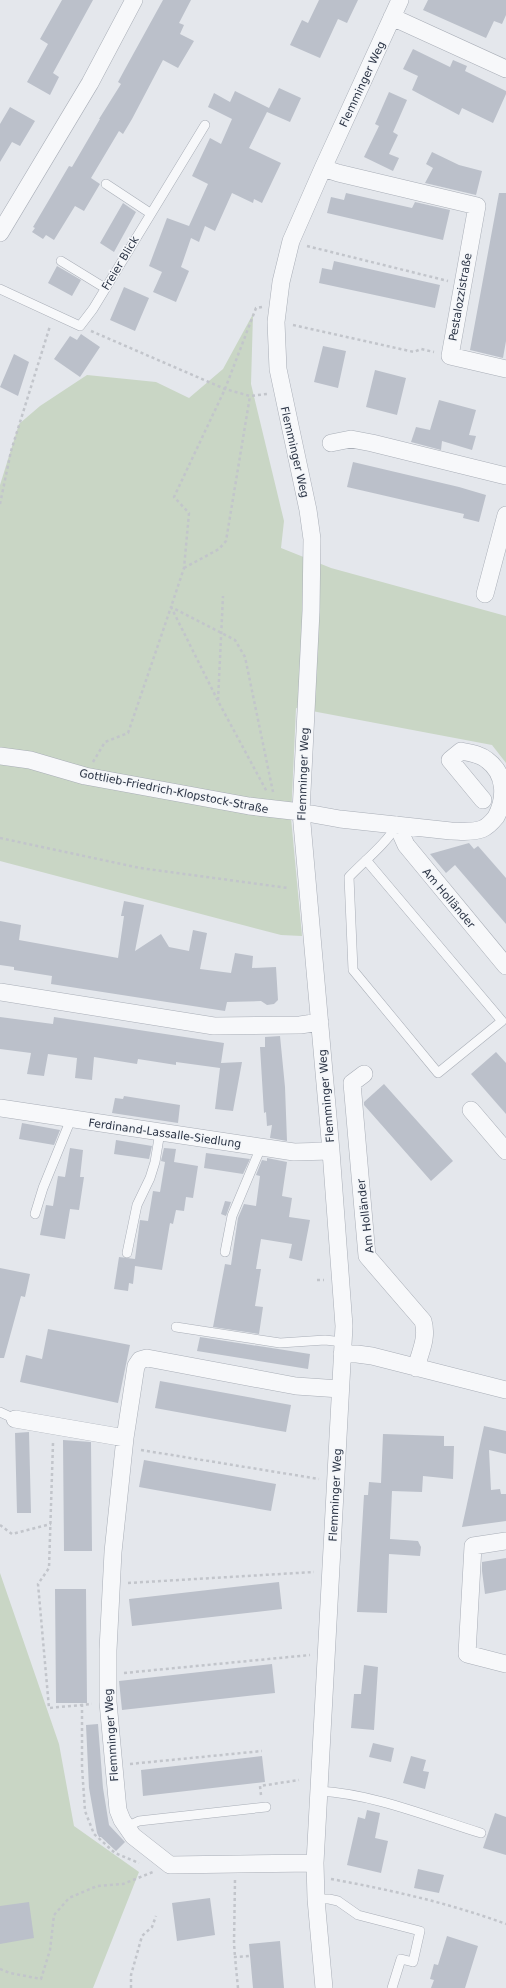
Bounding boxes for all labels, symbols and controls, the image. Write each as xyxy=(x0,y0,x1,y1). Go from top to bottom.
street label: Flemminger Weg xyxy=(337,39,388,129)
street label: Freier Blick xyxy=(99,233,142,293)
street label: Pestalozzistraße xyxy=(446,252,475,342)
street label: Flemminger Weg xyxy=(278,405,311,499)
street label: Flemminger Weg xyxy=(295,727,312,821)
street label: Gottlieb-Friedrich-Klopstock-Straße xyxy=(78,767,270,816)
street label: Am Holländer xyxy=(420,865,478,932)
street label: Flemminger Weg xyxy=(316,1049,337,1143)
street label: Ferdinand-Lassalle-Siedlung xyxy=(88,1116,242,1151)
street label: Am Holländer xyxy=(354,1178,377,1254)
street label: Flemminger Weg xyxy=(327,1448,344,1542)
street label: Flemminger Weg xyxy=(102,1688,121,1782)

